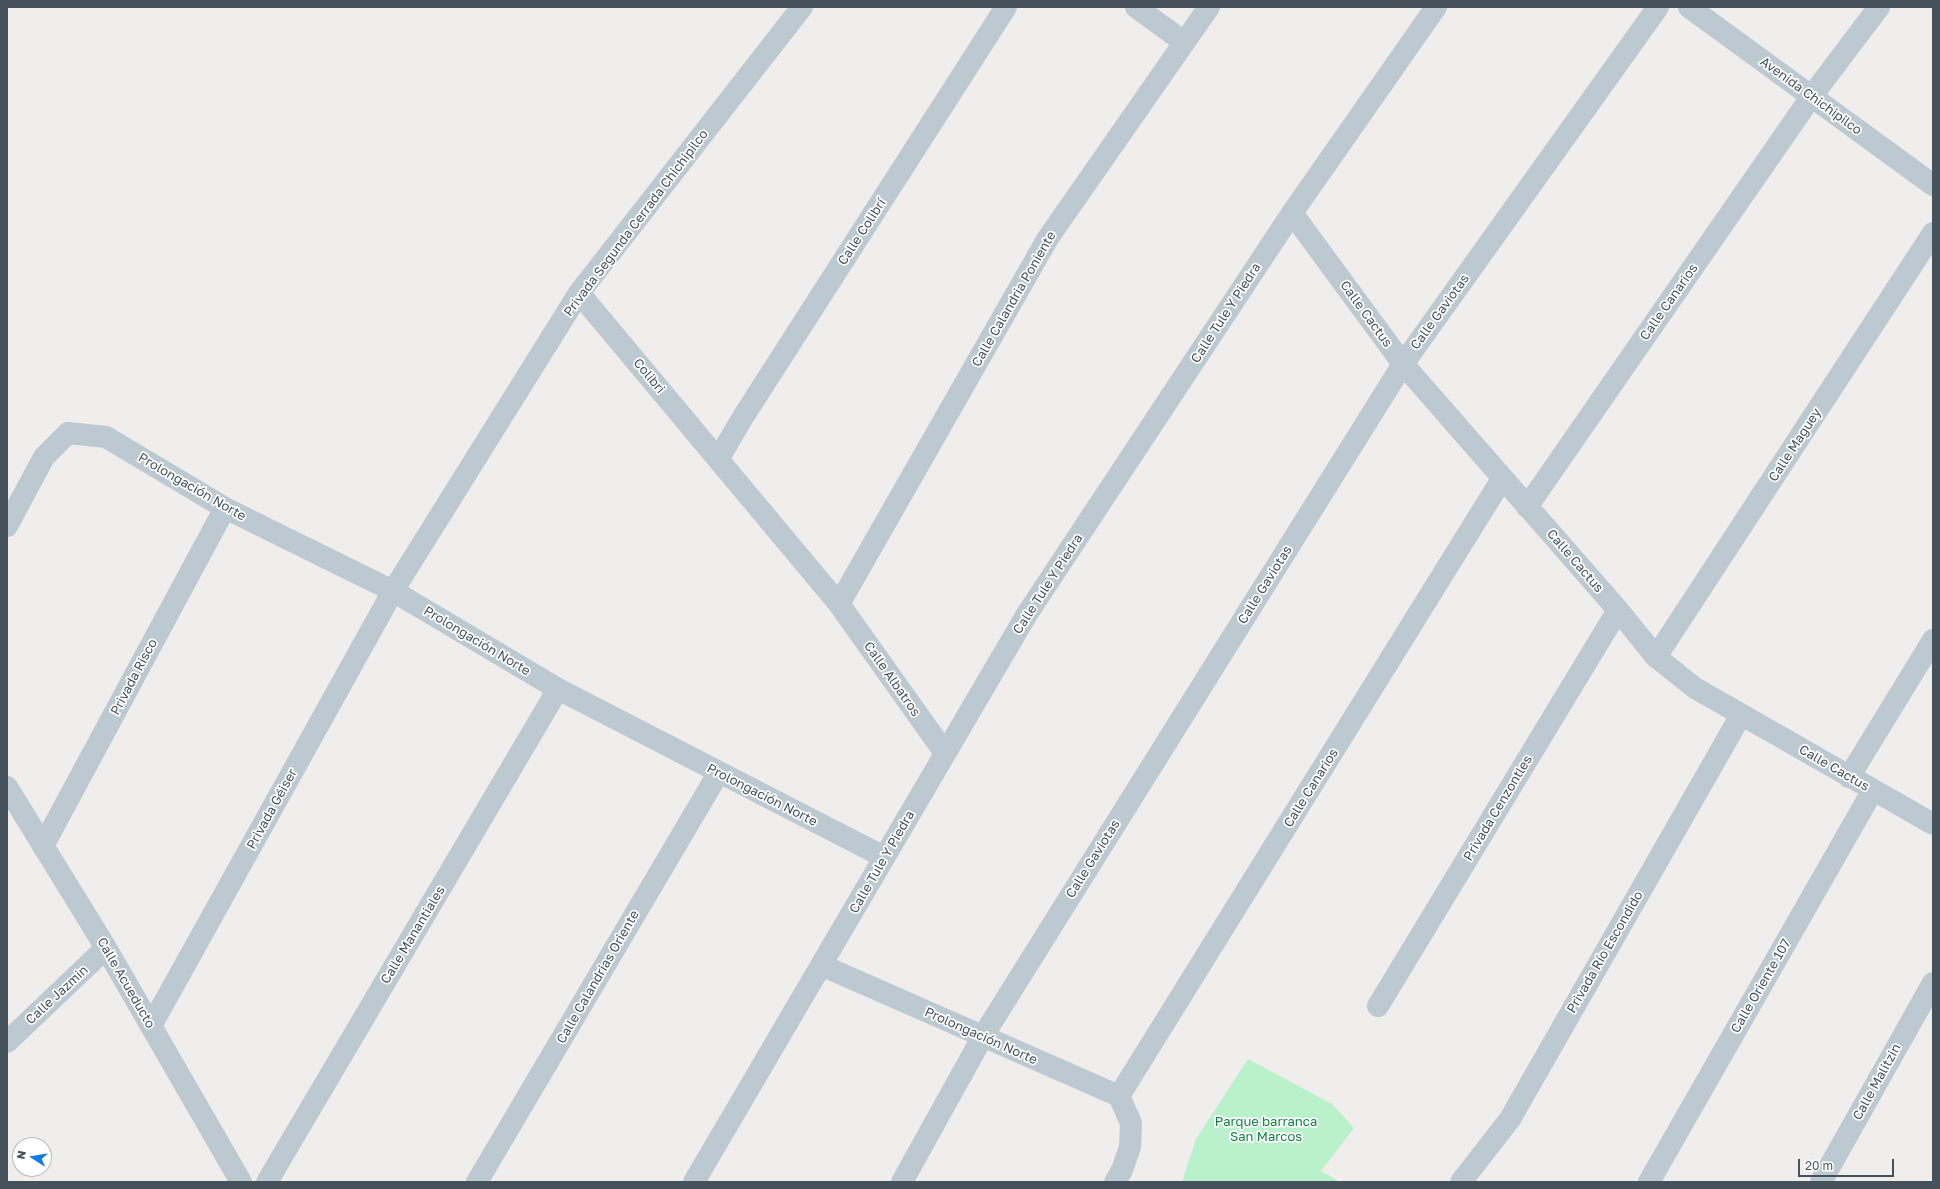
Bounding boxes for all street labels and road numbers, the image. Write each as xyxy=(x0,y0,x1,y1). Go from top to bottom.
street label: Avenida Chichipilco xyxy=(1757,54,1865,138)
street label: Privada Segunda Cerrada Chichipilco xyxy=(561,127,711,319)
street label: Calle Colibrí xyxy=(835,196,889,268)
street label: Calle Calandria Poniente xyxy=(969,229,1059,369)
street label: Calle Tule Y Piedra xyxy=(1188,260,1264,366)
street label: Calle Canarios xyxy=(1637,261,1701,343)
street label: Calle Gaviotas xyxy=(1407,271,1473,353)
street label: Calle Cactus xyxy=(1337,278,1395,350)
street label: Colibri xyxy=(630,355,668,397)
street label: Calle Maguey xyxy=(1766,405,1824,485)
street label: Prolongación Norte xyxy=(135,450,249,524)
street label: Calle Cactus xyxy=(1543,526,1607,596)
street label: Calle Tule Y Piedra xyxy=(1010,531,1086,637)
street label: Calle Gaviotas xyxy=(1235,543,1295,627)
street label: Prolongación Norte xyxy=(421,603,533,679)
street label: Privada Risco xyxy=(107,636,161,718)
street label: Calle Albatros xyxy=(860,639,924,719)
street label: Calle Cactus xyxy=(1796,742,1872,794)
street label: Calle Canarios xyxy=(1281,746,1341,830)
street label: Privada Cenzontles xyxy=(1460,752,1536,864)
street label: Prolongación Norte xyxy=(704,760,820,830)
street label: Privada Géiser xyxy=(243,766,301,852)
street label: Calle Tule Y Piedra xyxy=(846,808,918,916)
street label: Calle Gaviotas xyxy=(1063,817,1123,901)
street label: Calle Manantiales xyxy=(378,883,448,987)
street label: Privada Río Escondido xyxy=(1564,888,1646,1016)
street label: Calle Calandrias Oriente xyxy=(553,908,643,1046)
street label: Calle Acueducto xyxy=(94,935,158,1031)
street label: Calle Oriente 107 xyxy=(1728,936,1794,1036)
street label: Calle Jazmin xyxy=(23,962,91,1028)
street label: Prolongación Norte xyxy=(922,1004,1040,1068)
street label: Calle Malitzin xyxy=(1850,1041,1904,1123)

